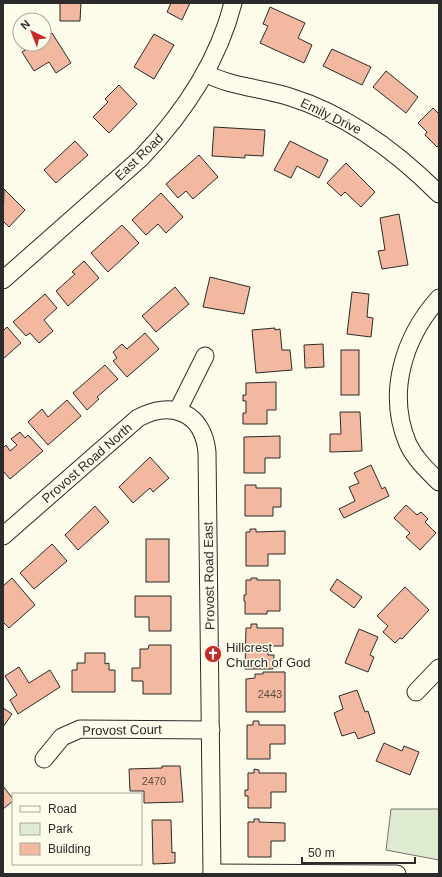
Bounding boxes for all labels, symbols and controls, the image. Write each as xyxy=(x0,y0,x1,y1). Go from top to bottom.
north arrow xyxy=(12,12,52,52)
text: N xyxy=(18,18,32,32)
street label: Emily Drive xyxy=(298,95,364,137)
street label: East Road xyxy=(112,131,166,183)
street label: Provost Road North xyxy=(39,420,135,506)
street label: Provost Road East xyxy=(201,521,217,630)
place label: Hillcrest Church of God xyxy=(226,640,311,670)
church icon: Hillcrest Church of God xyxy=(203,644,223,664)
house number: 2443 xyxy=(258,688,282,700)
street label: Provost Court xyxy=(82,722,162,738)
house number: 2470 xyxy=(142,775,166,787)
legend xyxy=(12,793,142,865)
text: Road xyxy=(48,802,77,816)
text: Park xyxy=(48,822,74,836)
scale bar xyxy=(302,839,415,865)
text: Building xyxy=(48,842,91,856)
text: 50 m xyxy=(308,846,335,860)

